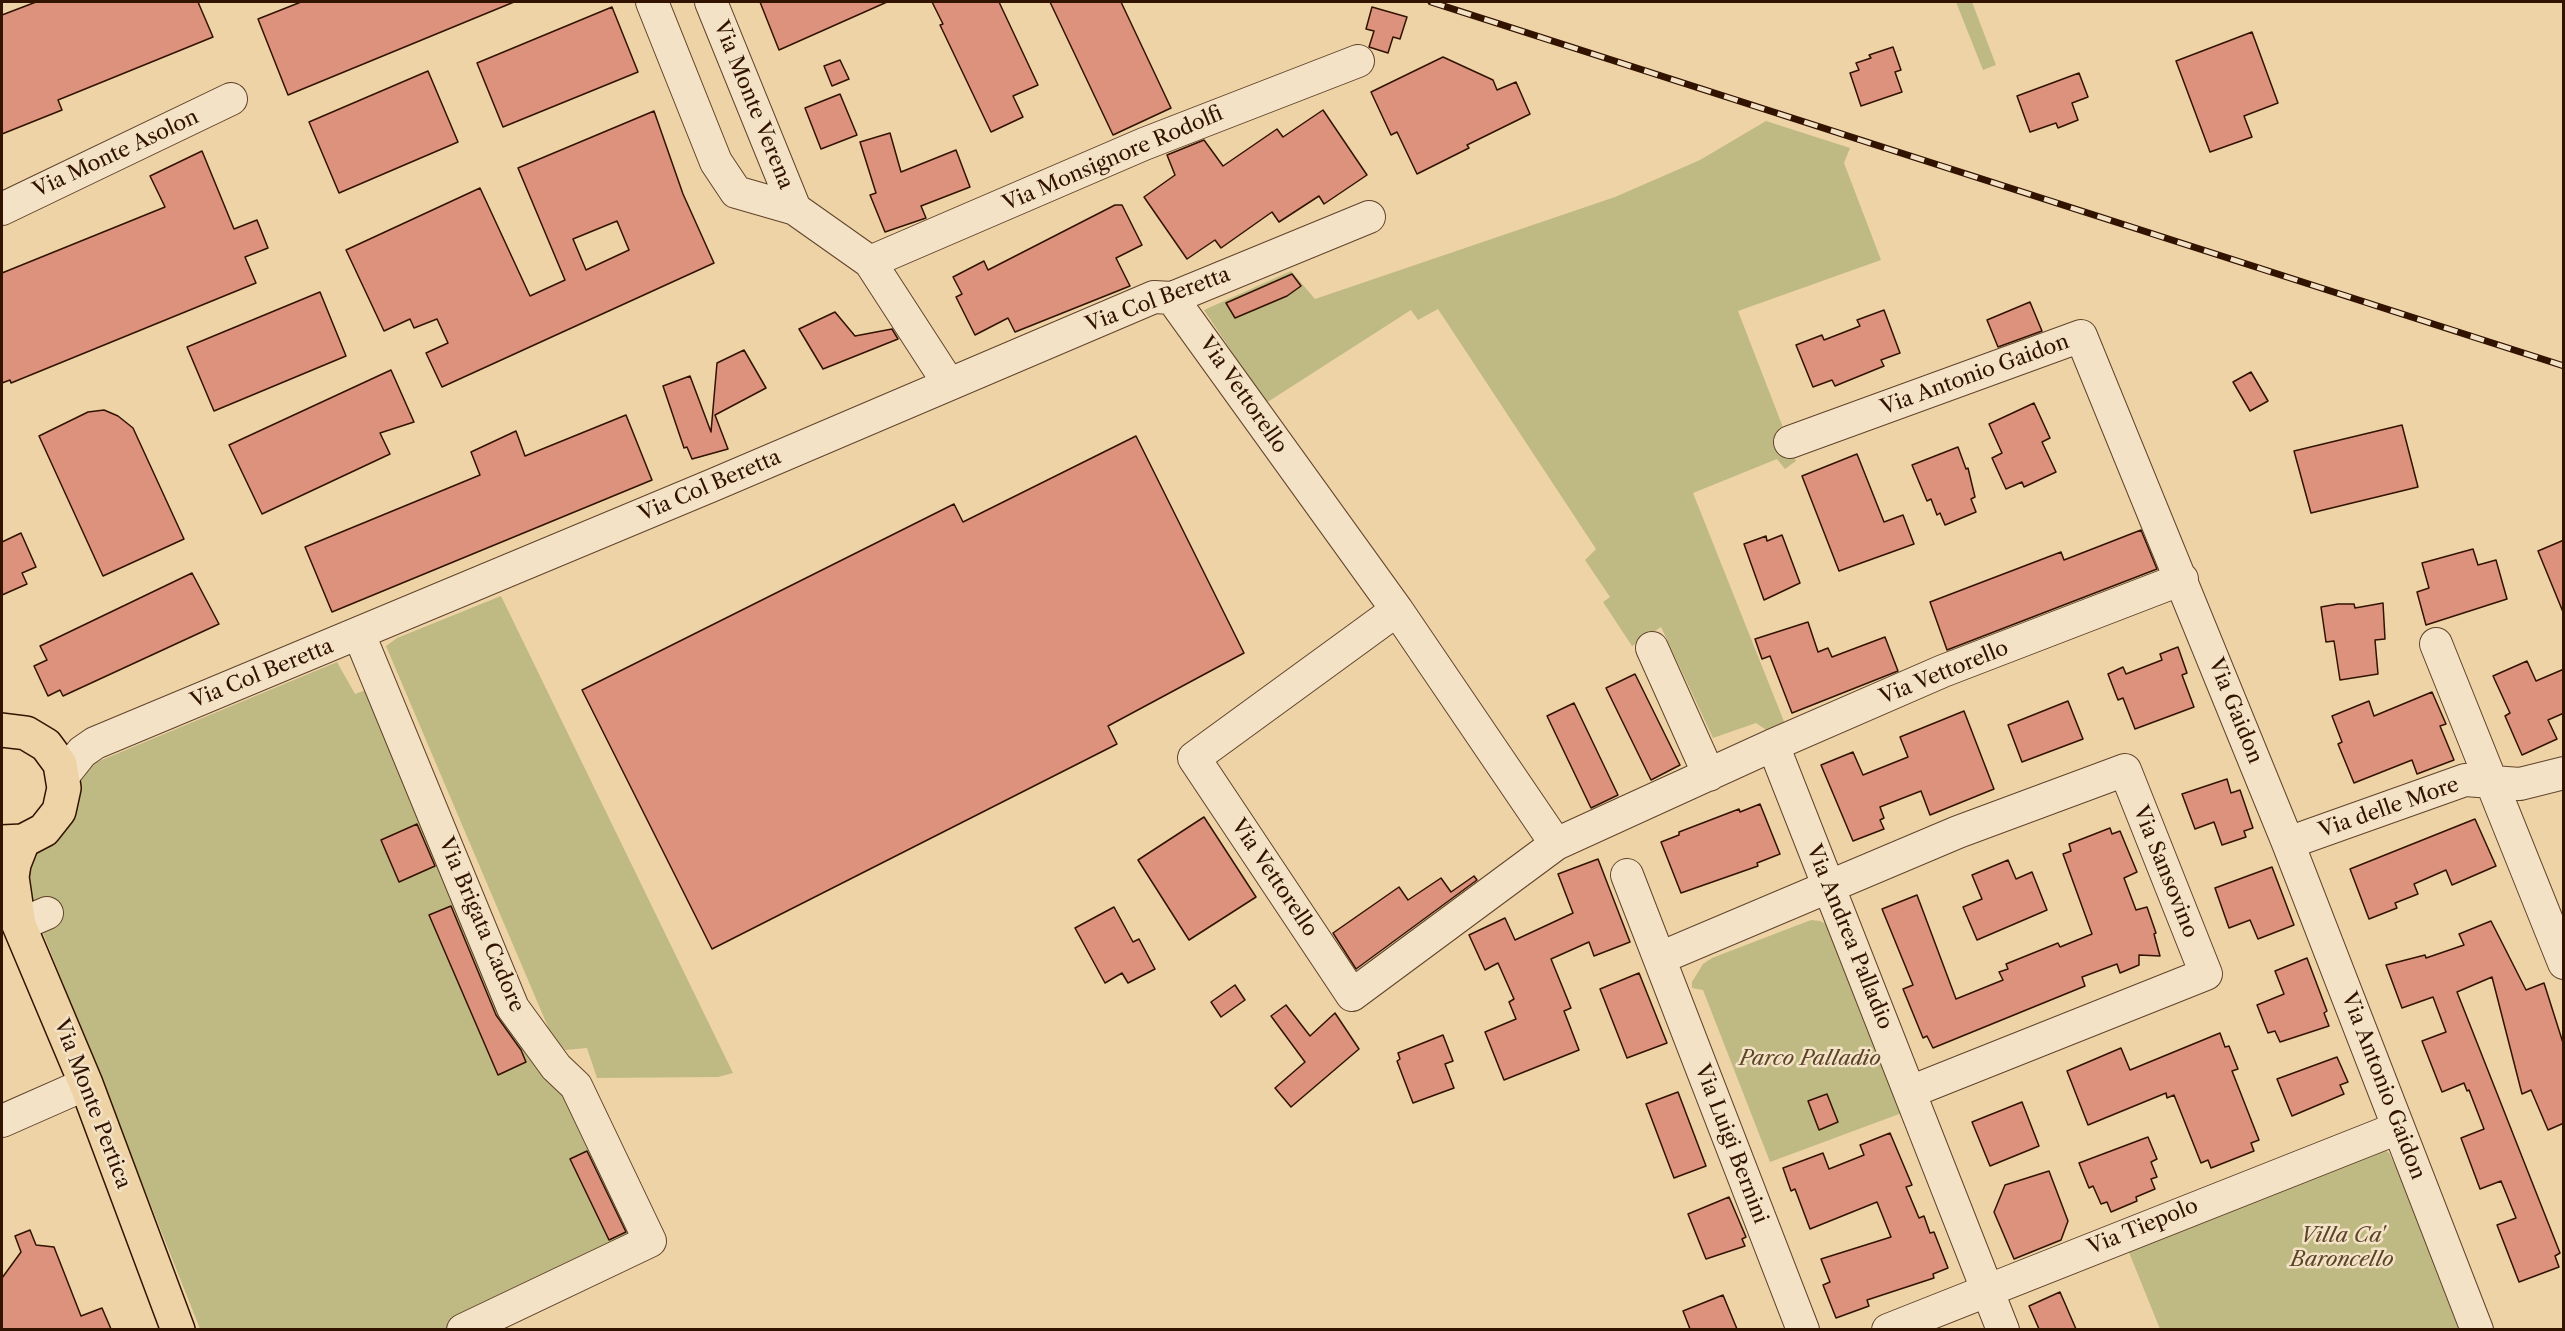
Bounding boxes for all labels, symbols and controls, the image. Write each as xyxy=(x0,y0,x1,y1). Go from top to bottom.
street label: Via Monte Verena xyxy=(708,17,798,193)
street label: Via Monsignore Rodolfi xyxy=(999,101,1227,217)
street label: Via Monte Asolon xyxy=(29,105,203,203)
street label: Via Col Beretta xyxy=(1082,262,1234,338)
street label: Via Antonio Gaidon xyxy=(1877,329,2073,421)
street label: Via Vettorello xyxy=(1193,332,1293,458)
street label: Via Col Beretta xyxy=(635,445,785,527)
street label: Via Col Beretta xyxy=(187,634,337,714)
street label: Via Vettorello xyxy=(1876,636,2012,710)
street label: Via Gaidon xyxy=(2202,655,2268,767)
street label: Via delle More xyxy=(2316,772,2462,844)
street label: Via Sansovino xyxy=(2127,802,2203,942)
street label: Via Vettorello xyxy=(1225,814,1323,942)
street label: Via Brigata Cadore xyxy=(433,834,529,1016)
street label: Via Andrea Palladio xyxy=(1800,841,1898,1033)
street label: Via Antonio Gaidon xyxy=(2336,989,2430,1183)
street label: Via Monte Pertica xyxy=(48,1016,136,1192)
park label: Parco Palladio xyxy=(1739,1046,1881,1072)
street label: Via Luigi Bernini xyxy=(1689,1061,1773,1227)
street label: Via Tiepolo xyxy=(2084,1193,2202,1261)
park label: Villa Ca' Baroncello xyxy=(2290,1223,2394,1273)

